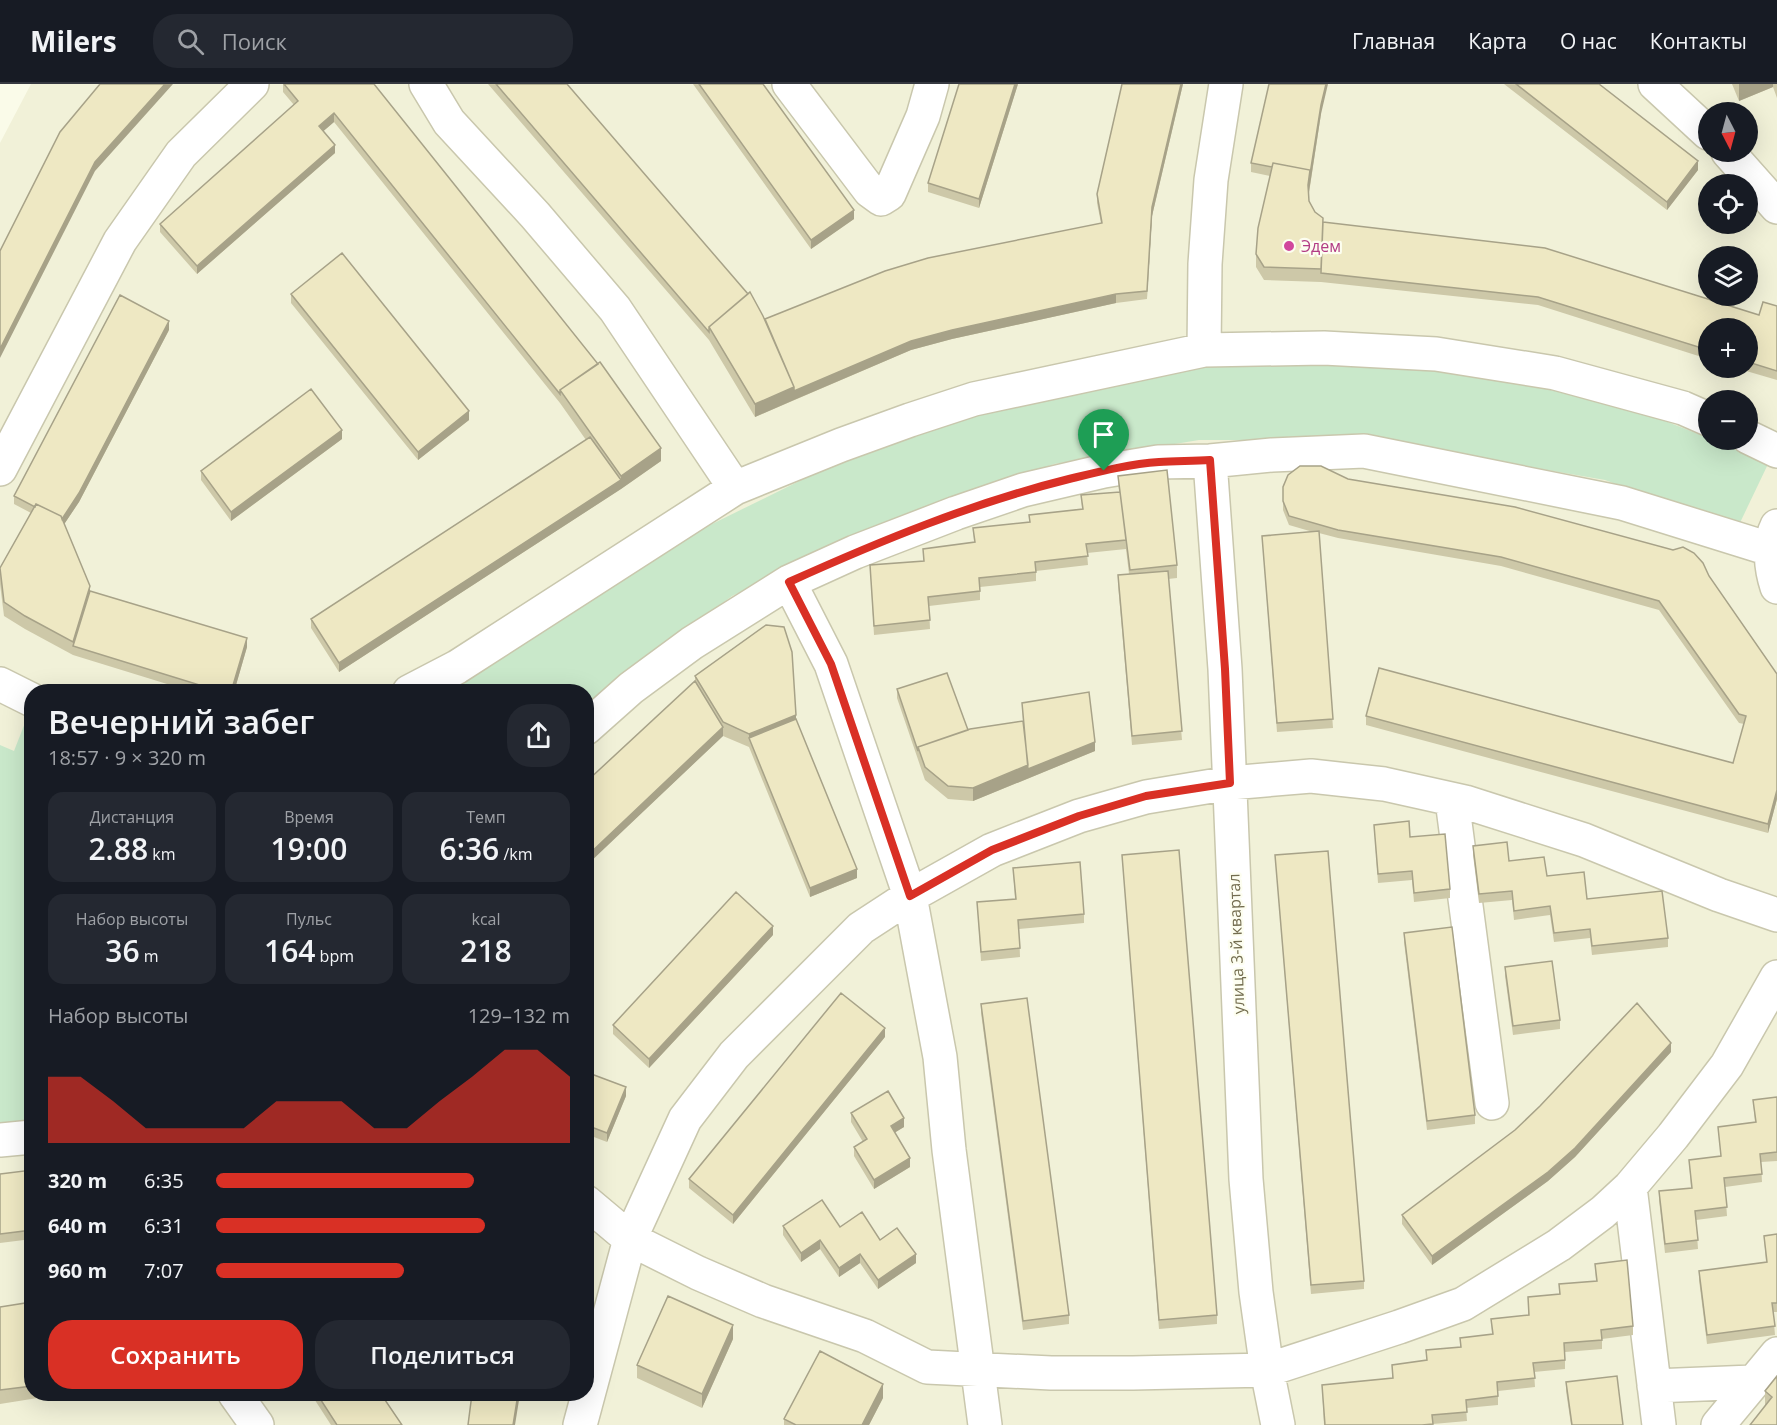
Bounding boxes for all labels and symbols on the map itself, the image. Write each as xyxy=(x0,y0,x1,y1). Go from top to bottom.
north arrow xyxy=(1698,102,1758,162)
place label: Эдем xyxy=(1301,235,1341,257)
marker: Эдем xyxy=(1282,239,1296,253)
pin xyxy=(1078,409,1129,471)
street label: улица 3-й квартал xyxy=(1223,873,1249,1015)

